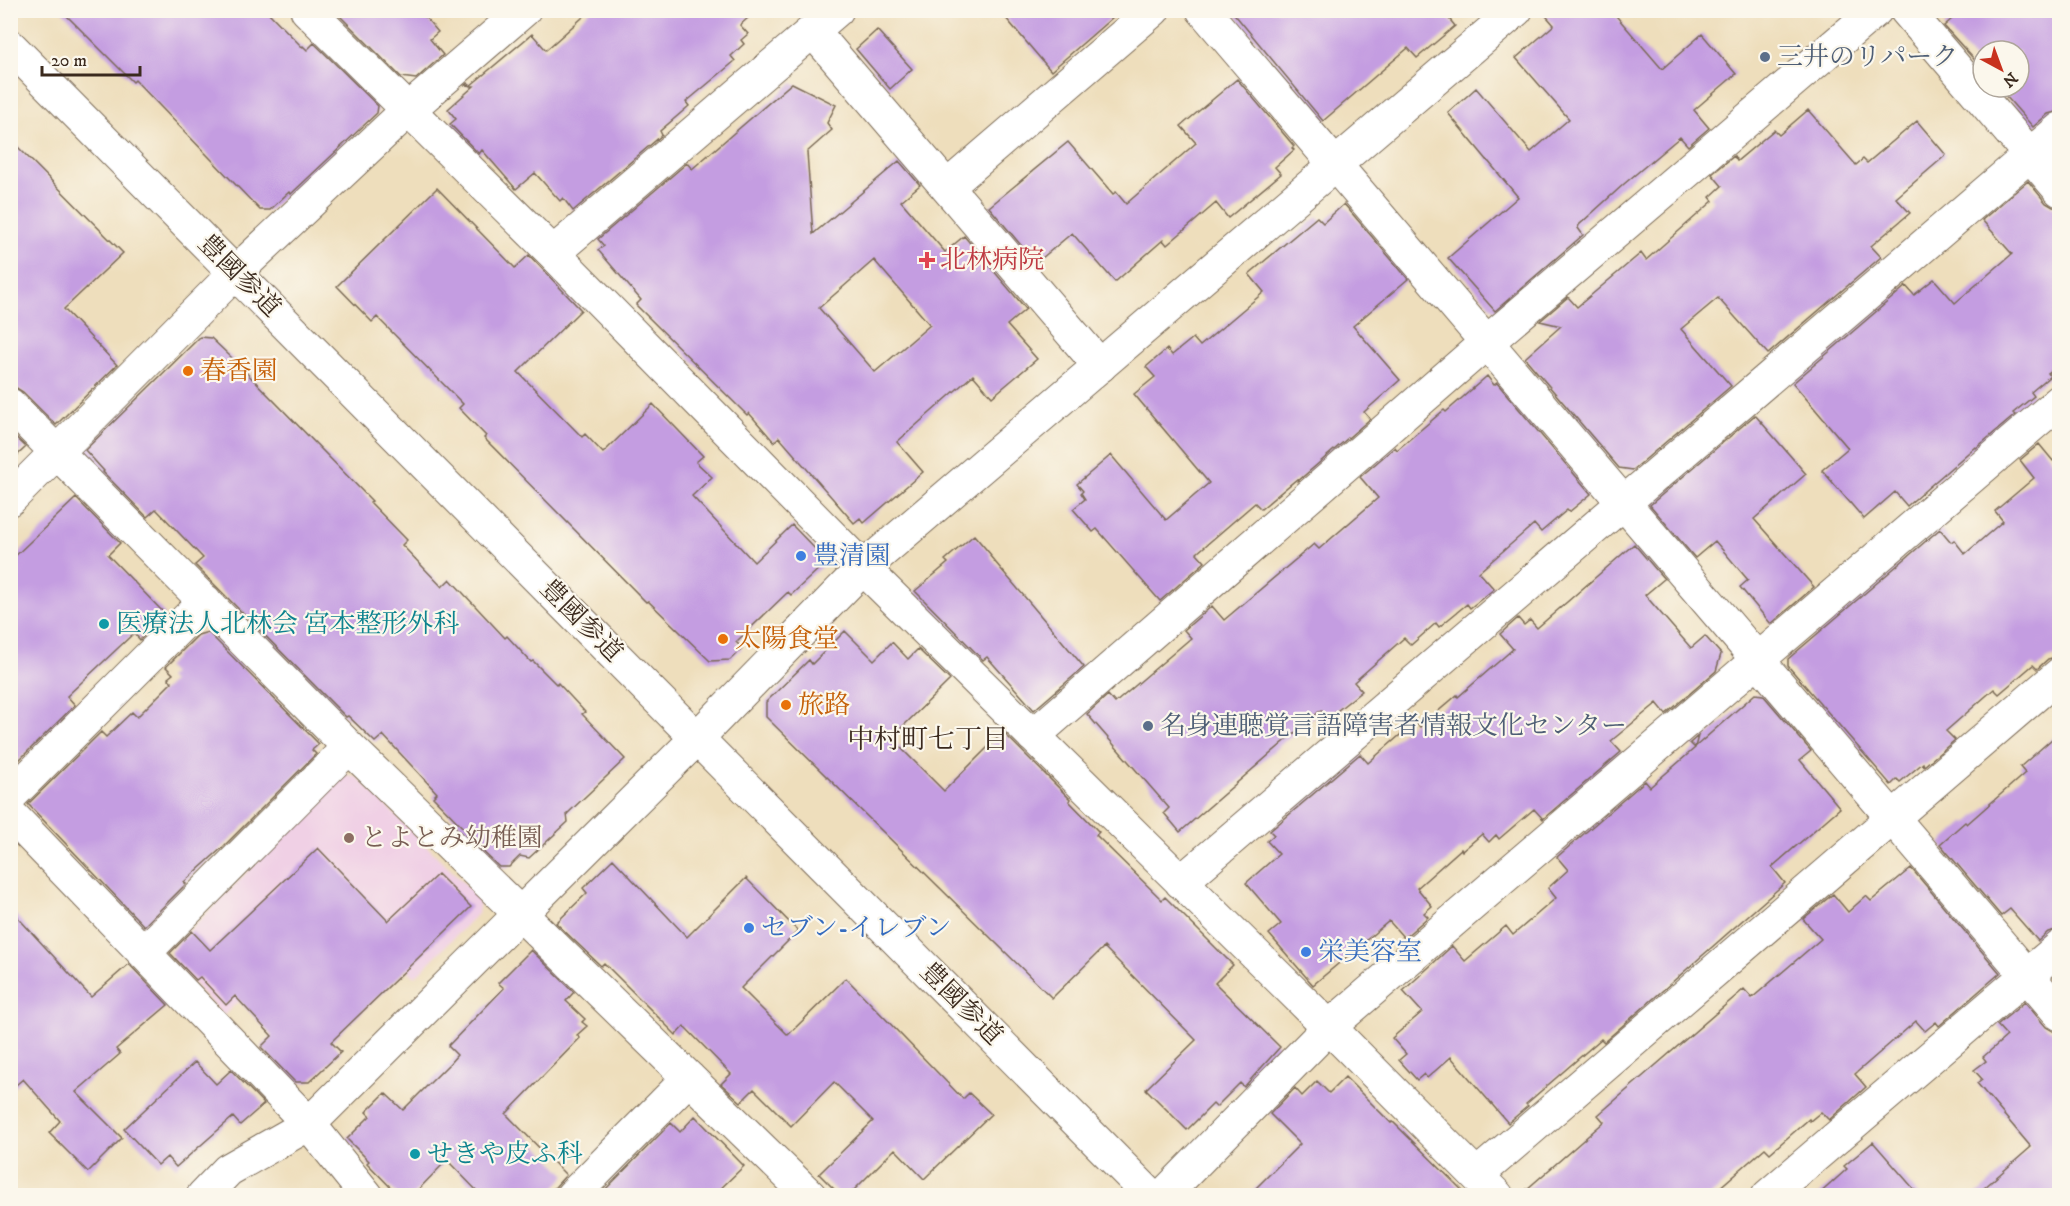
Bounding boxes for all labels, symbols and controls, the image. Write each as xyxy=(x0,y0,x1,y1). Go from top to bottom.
scale bar xyxy=(42,39,140,77)
north arrow xyxy=(1971,39,2031,99)
place label: 三井のリパーク xyxy=(1777,41,1958,74)
text: 20 m xyxy=(51,50,87,72)
marker: 三井のリパーク xyxy=(1758,50,1772,64)
text: N xyxy=(1999,68,2022,91)
street label: 豊國参道 xyxy=(191,228,287,324)
place label: 北林病院 xyxy=(940,244,1044,277)
marker: 北林病院 xyxy=(918,251,936,269)
place label: 春香園 xyxy=(200,355,278,388)
marker: 春香園 xyxy=(181,364,195,378)
place label: 豊清園 xyxy=(813,540,891,573)
marker: 豊清園 xyxy=(794,549,808,563)
street label: 豊國参道 xyxy=(533,573,629,669)
place label: 医療法人北林会 宮本整形外科 xyxy=(116,608,460,641)
marker: 医療法人北林会 宮本整形外科 xyxy=(97,617,111,631)
place label: 太陽食堂 xyxy=(735,623,839,656)
marker: 太陽食堂 xyxy=(716,632,730,646)
place label: 旅路 xyxy=(798,689,850,722)
marker: 旅路 xyxy=(779,698,793,712)
place label: 名身連聴覚言語障害者情報文化センター xyxy=(1160,710,1627,743)
marker: 名身連聴覚言語障害者情報文化センター xyxy=(1141,719,1155,733)
district label: 中村町七丁目 xyxy=(847,723,1009,757)
place label: とよとみ幼稚園 xyxy=(361,822,543,855)
marker: とよとみ幼稚園 xyxy=(342,831,356,845)
place label: セブン-イレブン xyxy=(761,912,951,945)
marker: セブン-イレブン xyxy=(742,921,756,935)
place label: 栄美容室 xyxy=(1318,936,1422,969)
marker: 栄美容室 xyxy=(1299,945,1313,959)
street label: 豊國参道 xyxy=(913,956,1009,1052)
place label: せきや皮ふ科 xyxy=(427,1138,583,1171)
marker: せきや皮ふ科 xyxy=(408,1147,422,1161)

